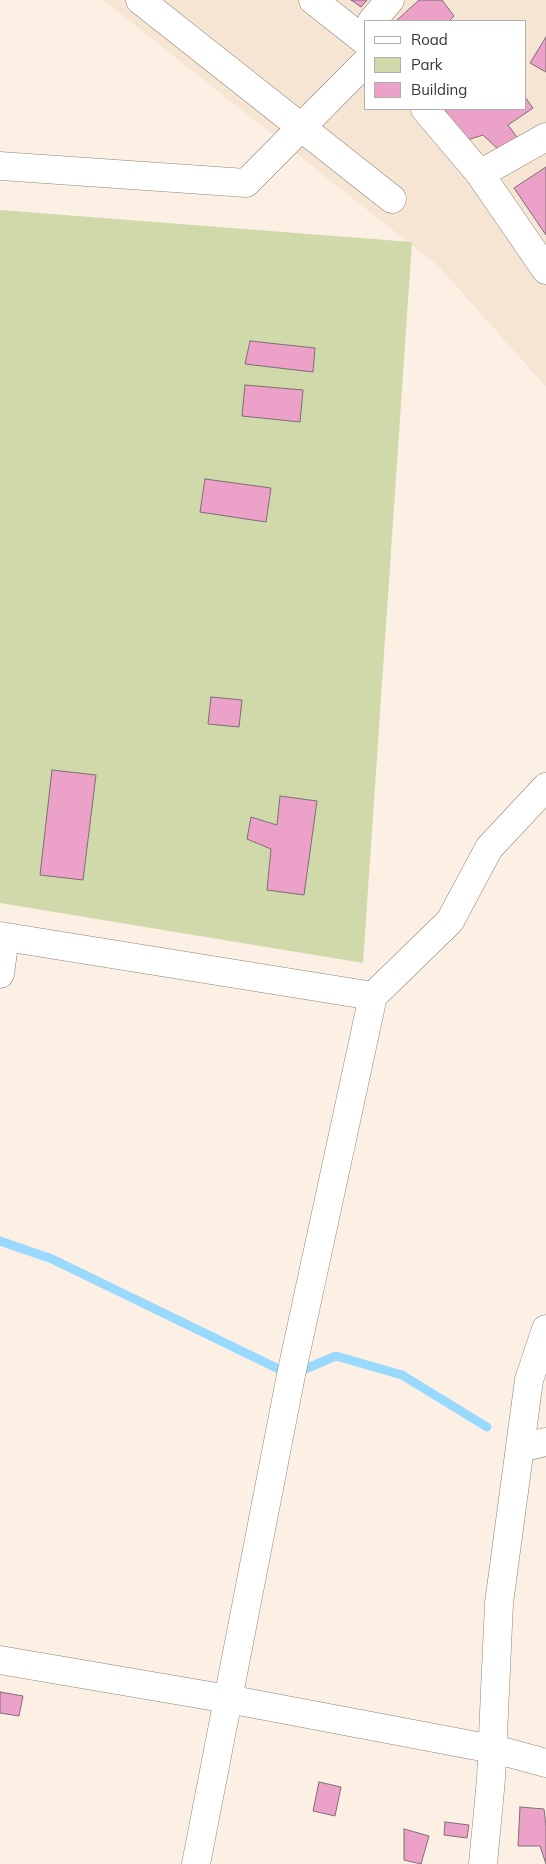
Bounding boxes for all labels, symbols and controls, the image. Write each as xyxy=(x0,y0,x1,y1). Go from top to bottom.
legend xyxy=(364,20,526,110)
text: Road xyxy=(411,30,448,49)
text: Park xyxy=(411,55,443,74)
text: Building xyxy=(411,80,467,99)

